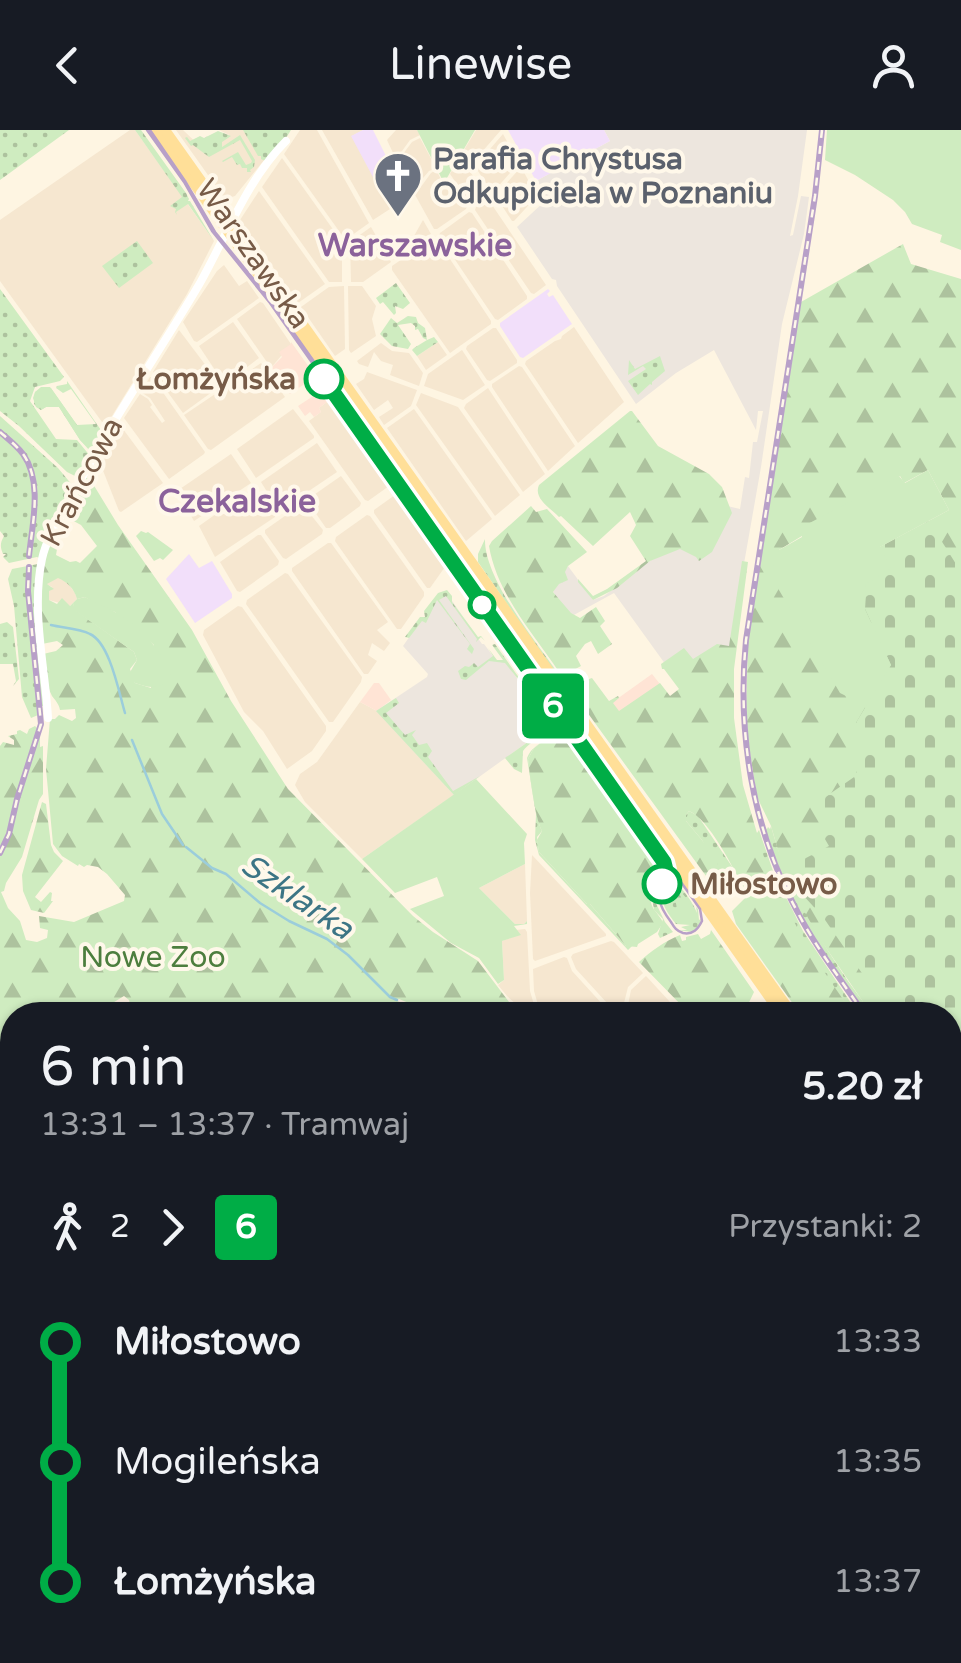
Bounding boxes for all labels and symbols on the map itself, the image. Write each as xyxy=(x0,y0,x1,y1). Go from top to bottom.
place label: Parafia Chrystusa Odkupiciela w Poznaniu xyxy=(433,141,773,212)
church icon: Parafia Chrystusa Odkupiciela w Poznaniu xyxy=(372,150,424,218)
street label: Warszawska xyxy=(188,172,318,336)
district label: Warszawskie xyxy=(318,227,512,265)
marker: Łomżyńska xyxy=(305,360,343,398)
place label: Łomżyńska xyxy=(136,361,296,398)
street label: Krańcowa xyxy=(33,411,131,553)
district label: Czekalskie xyxy=(158,483,316,521)
unlabelled marker xyxy=(469,592,495,618)
line badge: 6 xyxy=(520,674,586,738)
water label: Szklarka xyxy=(234,846,361,949)
marker: Miłostowo xyxy=(643,865,681,903)
place label: Miłostowo xyxy=(690,866,838,903)
park label: Nowe Zoo xyxy=(80,939,226,976)

